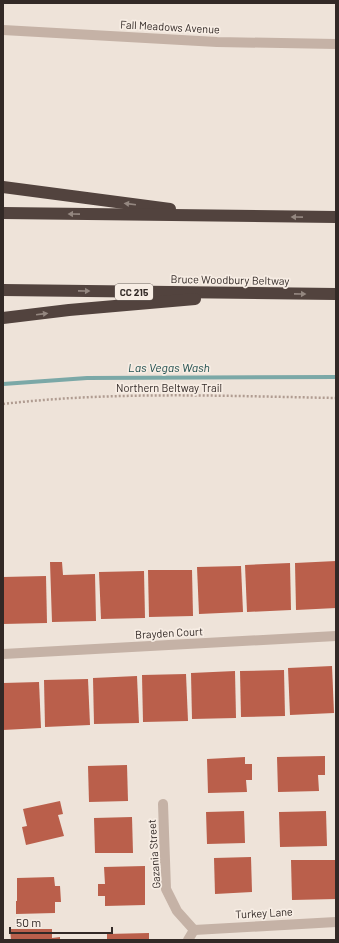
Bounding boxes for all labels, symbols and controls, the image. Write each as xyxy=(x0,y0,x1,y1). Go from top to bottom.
street label: Fall Meadows Avenue xyxy=(120,17,220,36)
one-way arrow xyxy=(124,201,136,207)
one-way arrow xyxy=(67,211,80,217)
one-way arrow xyxy=(290,214,303,220)
street label: Bruce Woodbury Beltway xyxy=(170,272,290,287)
road number: CC 215 xyxy=(115,284,153,300)
one-way arrow xyxy=(78,288,91,294)
one-way arrow xyxy=(294,290,306,297)
one-way arrow xyxy=(36,310,48,317)
water label: Las Vegas Wash xyxy=(128,360,210,374)
street label: Northern Beltway Trail xyxy=(116,381,222,394)
street label: Brayden Court xyxy=(135,624,203,641)
street label: Gazania Street xyxy=(145,819,162,889)
street label: Turkey Lane xyxy=(235,904,293,920)
scale bar xyxy=(10,909,112,935)
text: 50 m xyxy=(16,915,41,929)

